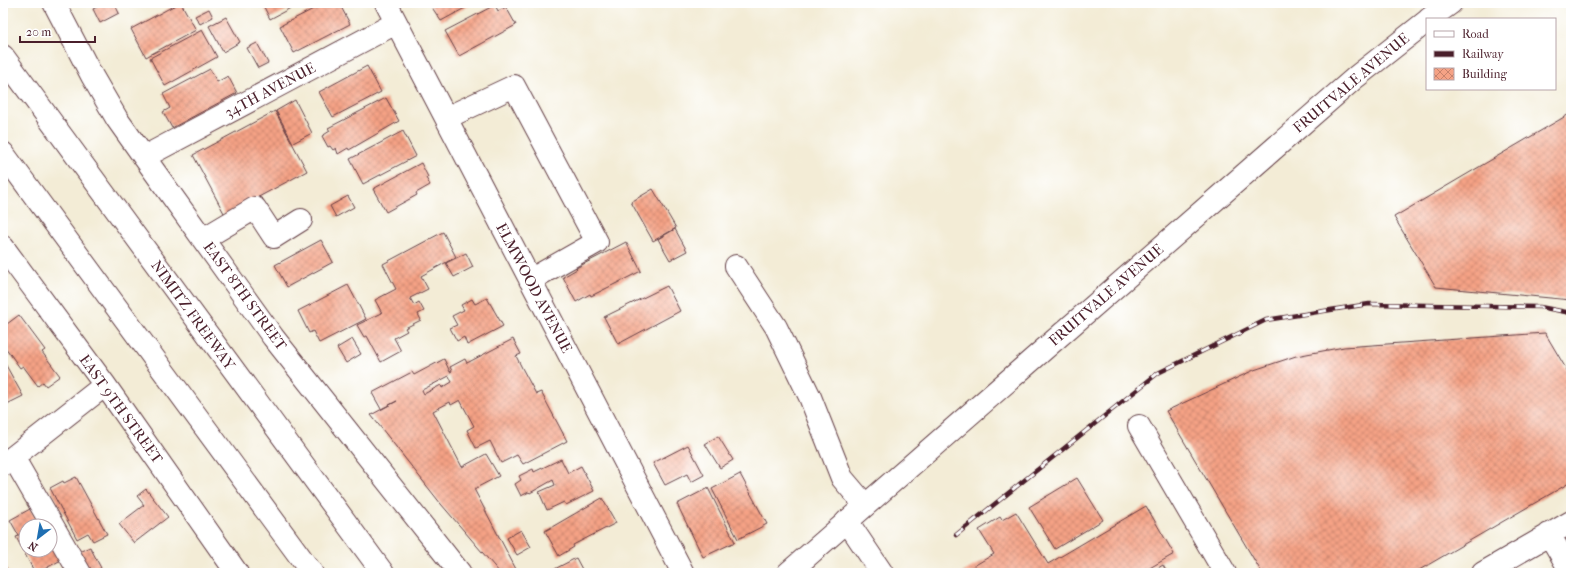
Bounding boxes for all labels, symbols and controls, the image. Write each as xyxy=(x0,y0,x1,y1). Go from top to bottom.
scale bar xyxy=(20,18,95,44)
legend xyxy=(1426,18,1556,90)
text: 20 m xyxy=(26,25,51,39)
text: Road xyxy=(1462,27,1489,41)
street label: FRUITVALE AVENUE xyxy=(1289,29,1413,137)
text: Railway xyxy=(1462,47,1504,61)
street label: 34TH AVENUE xyxy=(222,59,318,121)
text: Building xyxy=(1462,67,1507,81)
street label: ELMWOOD AVENUE xyxy=(492,220,576,356)
street label: EAST 8TH STREET xyxy=(200,238,291,355)
street label: FRUITVALE AVENUE xyxy=(1045,240,1167,350)
street label: NIMITZ FREEWAY xyxy=(147,257,239,374)
street label: EAST 9TH STREET xyxy=(75,351,167,468)
north arrow xyxy=(18,518,58,558)
text: N xyxy=(26,538,40,554)

